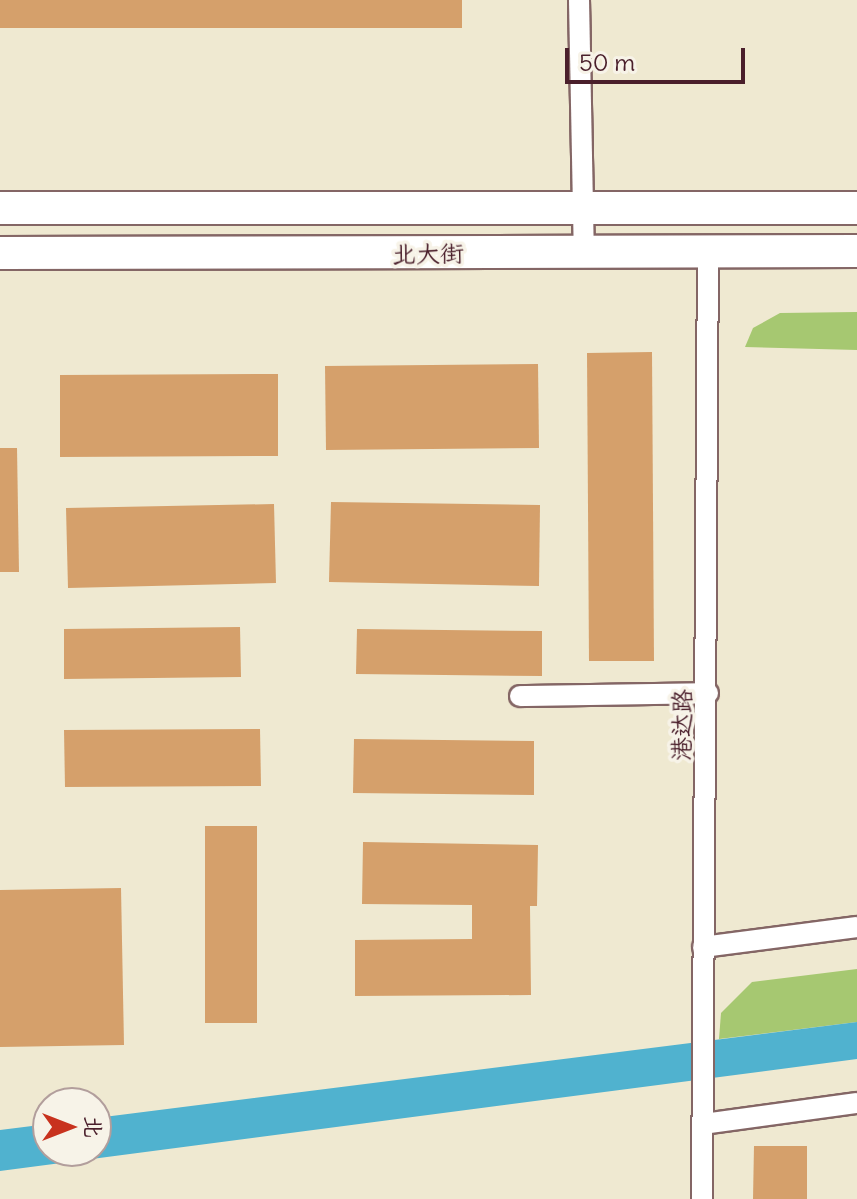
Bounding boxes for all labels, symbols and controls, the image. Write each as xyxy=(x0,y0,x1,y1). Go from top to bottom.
scale bar xyxy=(569,32,749,82)
text: 50 m xyxy=(579,47,635,77)
street label: 北大街 xyxy=(392,239,464,269)
street label: 港达路 xyxy=(667,689,697,761)
north arrow xyxy=(32,1087,112,1167)
text: 北 xyxy=(80,1116,108,1138)

